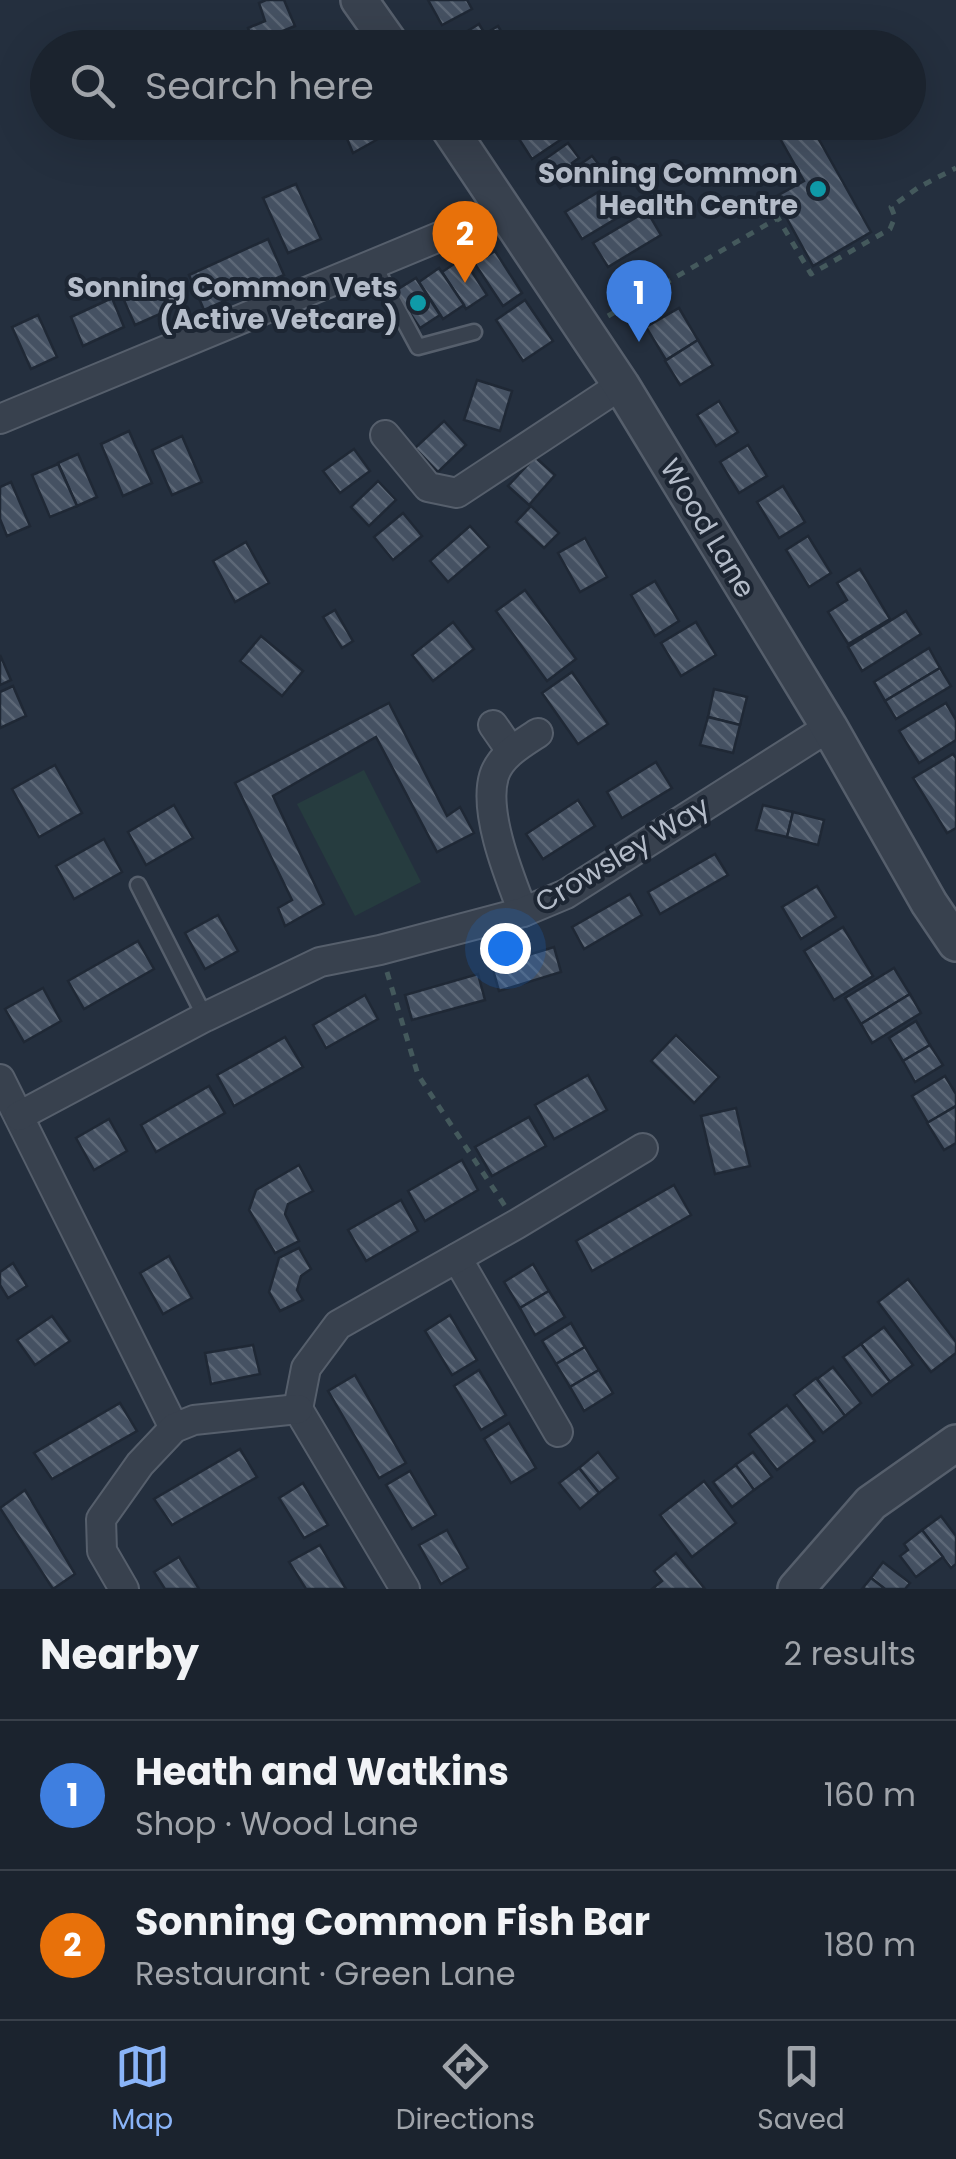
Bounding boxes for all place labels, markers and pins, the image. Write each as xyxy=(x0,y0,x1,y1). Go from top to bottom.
place label: Sonning Common Health Centre xyxy=(538,154,798,225)
marker: Sonning Common Health Centre xyxy=(807,178,829,200)
pin: 2 xyxy=(432,200,498,283)
pin: 1 xyxy=(606,260,672,342)
place label: Sonning Common Vets (Active Vetcare) xyxy=(67,268,398,339)
marker: Sonning Common Vets (Active Vetcare) xyxy=(407,292,429,314)

